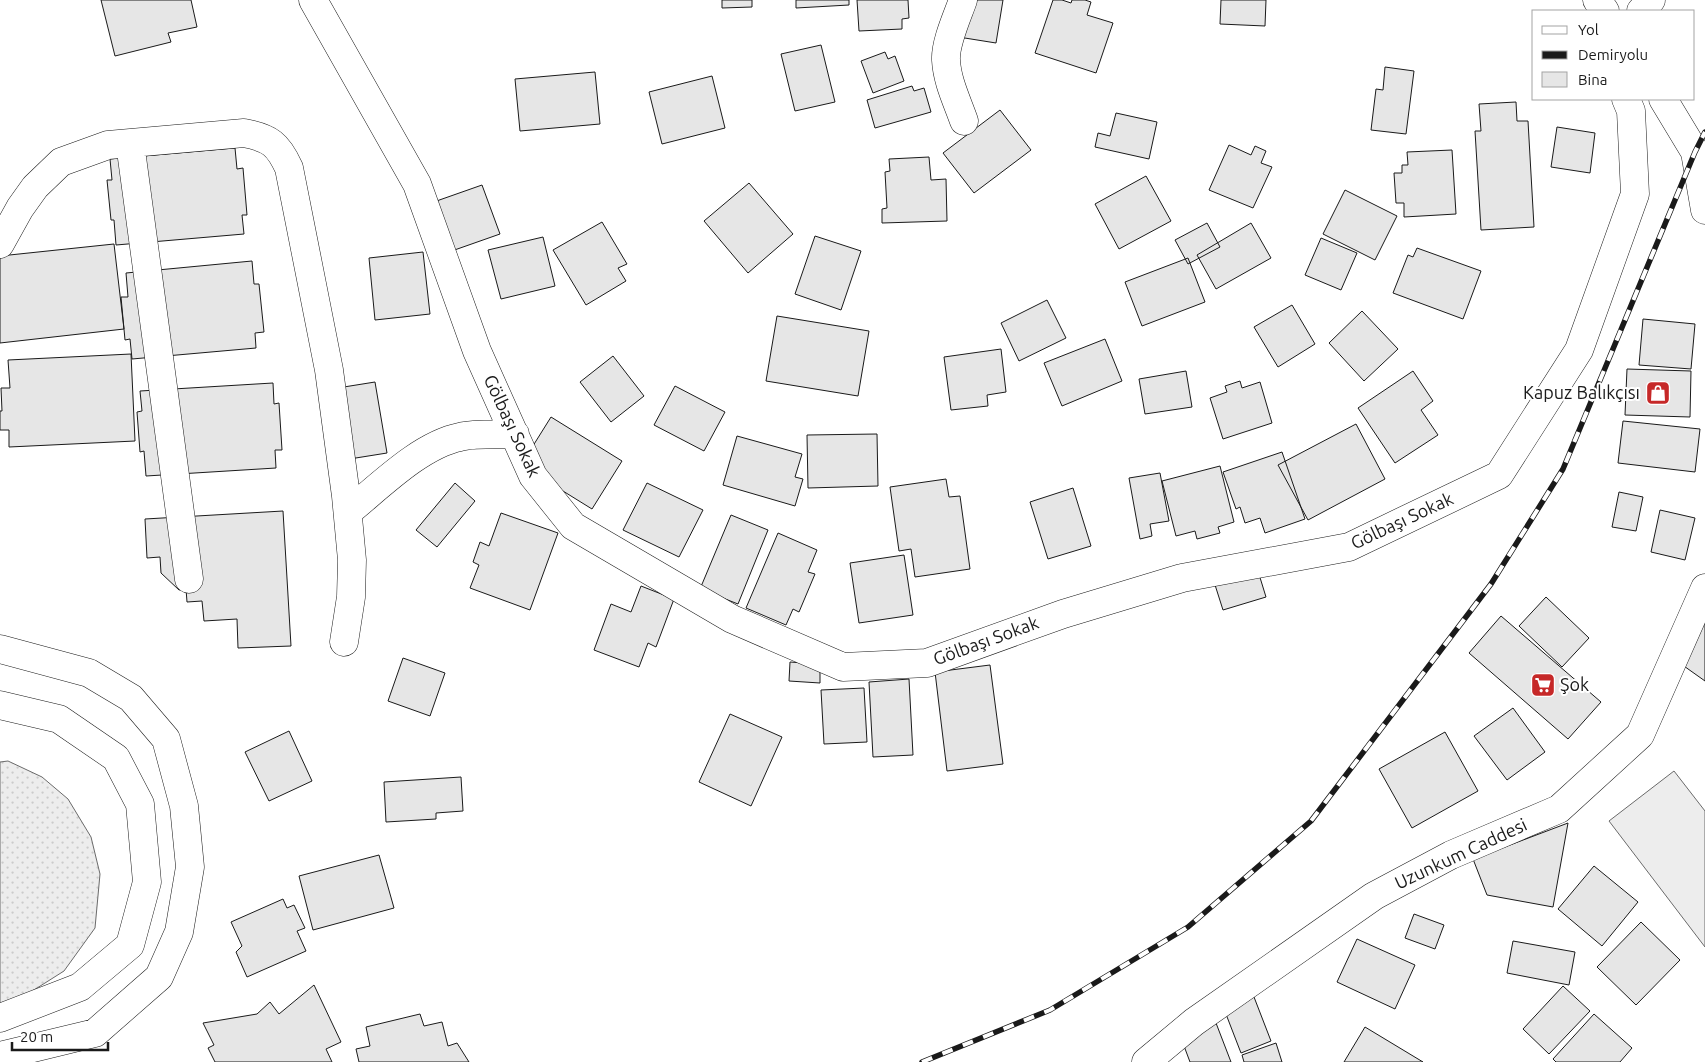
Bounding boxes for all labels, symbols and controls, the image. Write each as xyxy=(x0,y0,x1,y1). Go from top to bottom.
legend xyxy=(1532,10,1695,100)
text: Yol xyxy=(1578,21,1599,38)
text: Demiryolu xyxy=(1578,46,1648,63)
text: Bina xyxy=(1578,71,1607,88)
street label: Gölbaşı Sokak xyxy=(480,371,545,480)
shop icon: Kapuz Balıkçısı xyxy=(1645,380,1671,406)
place label: Kapuz Balıkçısı xyxy=(1523,382,1640,402)
street label: Gölbaşı Sokak xyxy=(1347,488,1456,553)
street label: Gölbaşı Sokak xyxy=(930,612,1041,668)
supermarket icon: Şok xyxy=(1530,672,1556,698)
place label: Şok xyxy=(1560,674,1589,694)
street label: Uzunkum Caddesi xyxy=(1391,814,1530,892)
scale bar xyxy=(12,1020,109,1052)
text: 20 m xyxy=(20,1028,53,1045)

